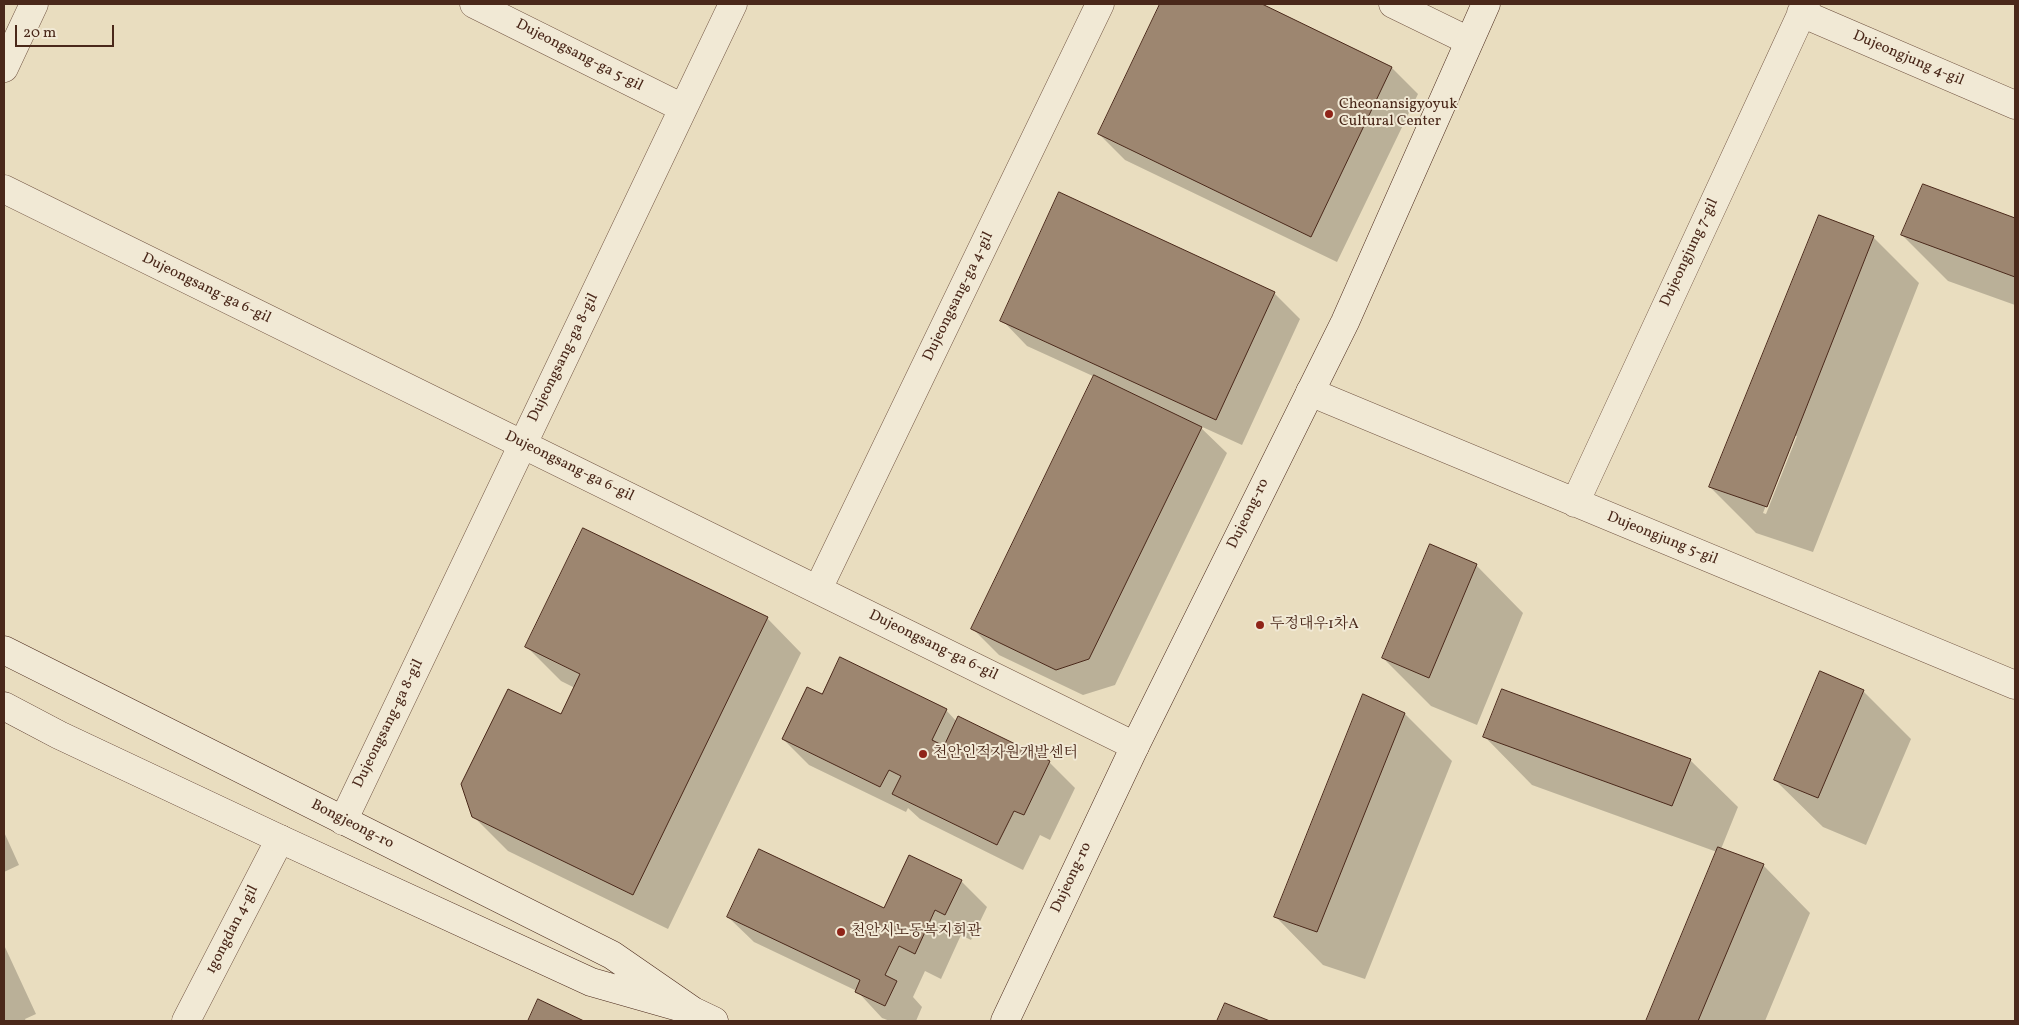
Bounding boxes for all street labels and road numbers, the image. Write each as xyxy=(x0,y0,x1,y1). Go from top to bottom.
street label: Dujeongsang-ga 5-gil xyxy=(512,16,646,96)
street label: Dujeongjung 4-gil xyxy=(1850,27,1966,91)
street label: Dujeongjung 7-gil xyxy=(1657,196,1723,310)
street label: Dujeongsang-ga 4-gil xyxy=(920,229,998,365)
street label: Dujeongsang-ga 6-gil xyxy=(139,250,273,328)
street label: Dujeongsang-ga 8-gil xyxy=(525,291,603,425)
street label: Dujeongsang-ga 6-gil xyxy=(502,428,636,506)
street label: Dujeong-ro xyxy=(1224,476,1274,552)
street label: Dujeongjung 5-gil xyxy=(1604,509,1720,569)
street label: Dujeongsang-ga 6-gil xyxy=(866,607,1000,685)
street label: Dujeongsang-ga 8-gil xyxy=(350,657,428,791)
street label: Bongjeong-ro xyxy=(308,796,396,854)
street label: Dujeong-ro xyxy=(1048,840,1096,916)
street label: 1gongdan 4-gil xyxy=(203,883,263,977)

